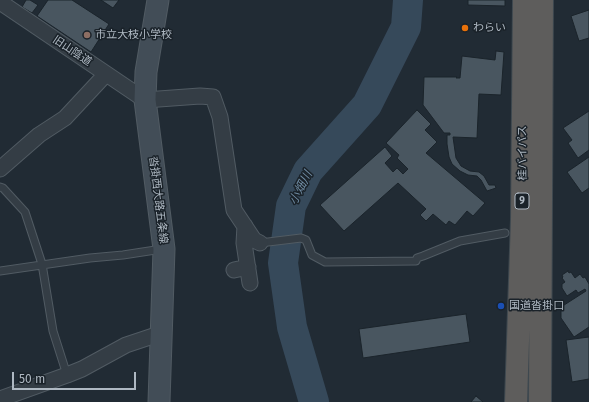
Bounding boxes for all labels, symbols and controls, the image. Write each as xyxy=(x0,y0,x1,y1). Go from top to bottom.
place label: わらい xyxy=(473,21,506,35)
marker: わらい xyxy=(460,23,470,33)
place label: 市立大枝小学校 xyxy=(95,28,172,42)
marker: 市立大枝小学校 xyxy=(82,30,92,40)
street label: 旧山陰道 xyxy=(50,33,94,69)
street label: 桂バイパス xyxy=(516,126,530,180)
street label: 沓掛西大路五条線 xyxy=(146,156,170,244)
water label: 小畑川 xyxy=(286,169,316,207)
road number: 9 xyxy=(515,193,529,209)
place label: 国道沓掛口 xyxy=(509,299,564,313)
marker: 国道沓掛口 xyxy=(496,301,506,311)
scale bar xyxy=(14,364,138,390)
text: 50 m xyxy=(19,372,45,386)

